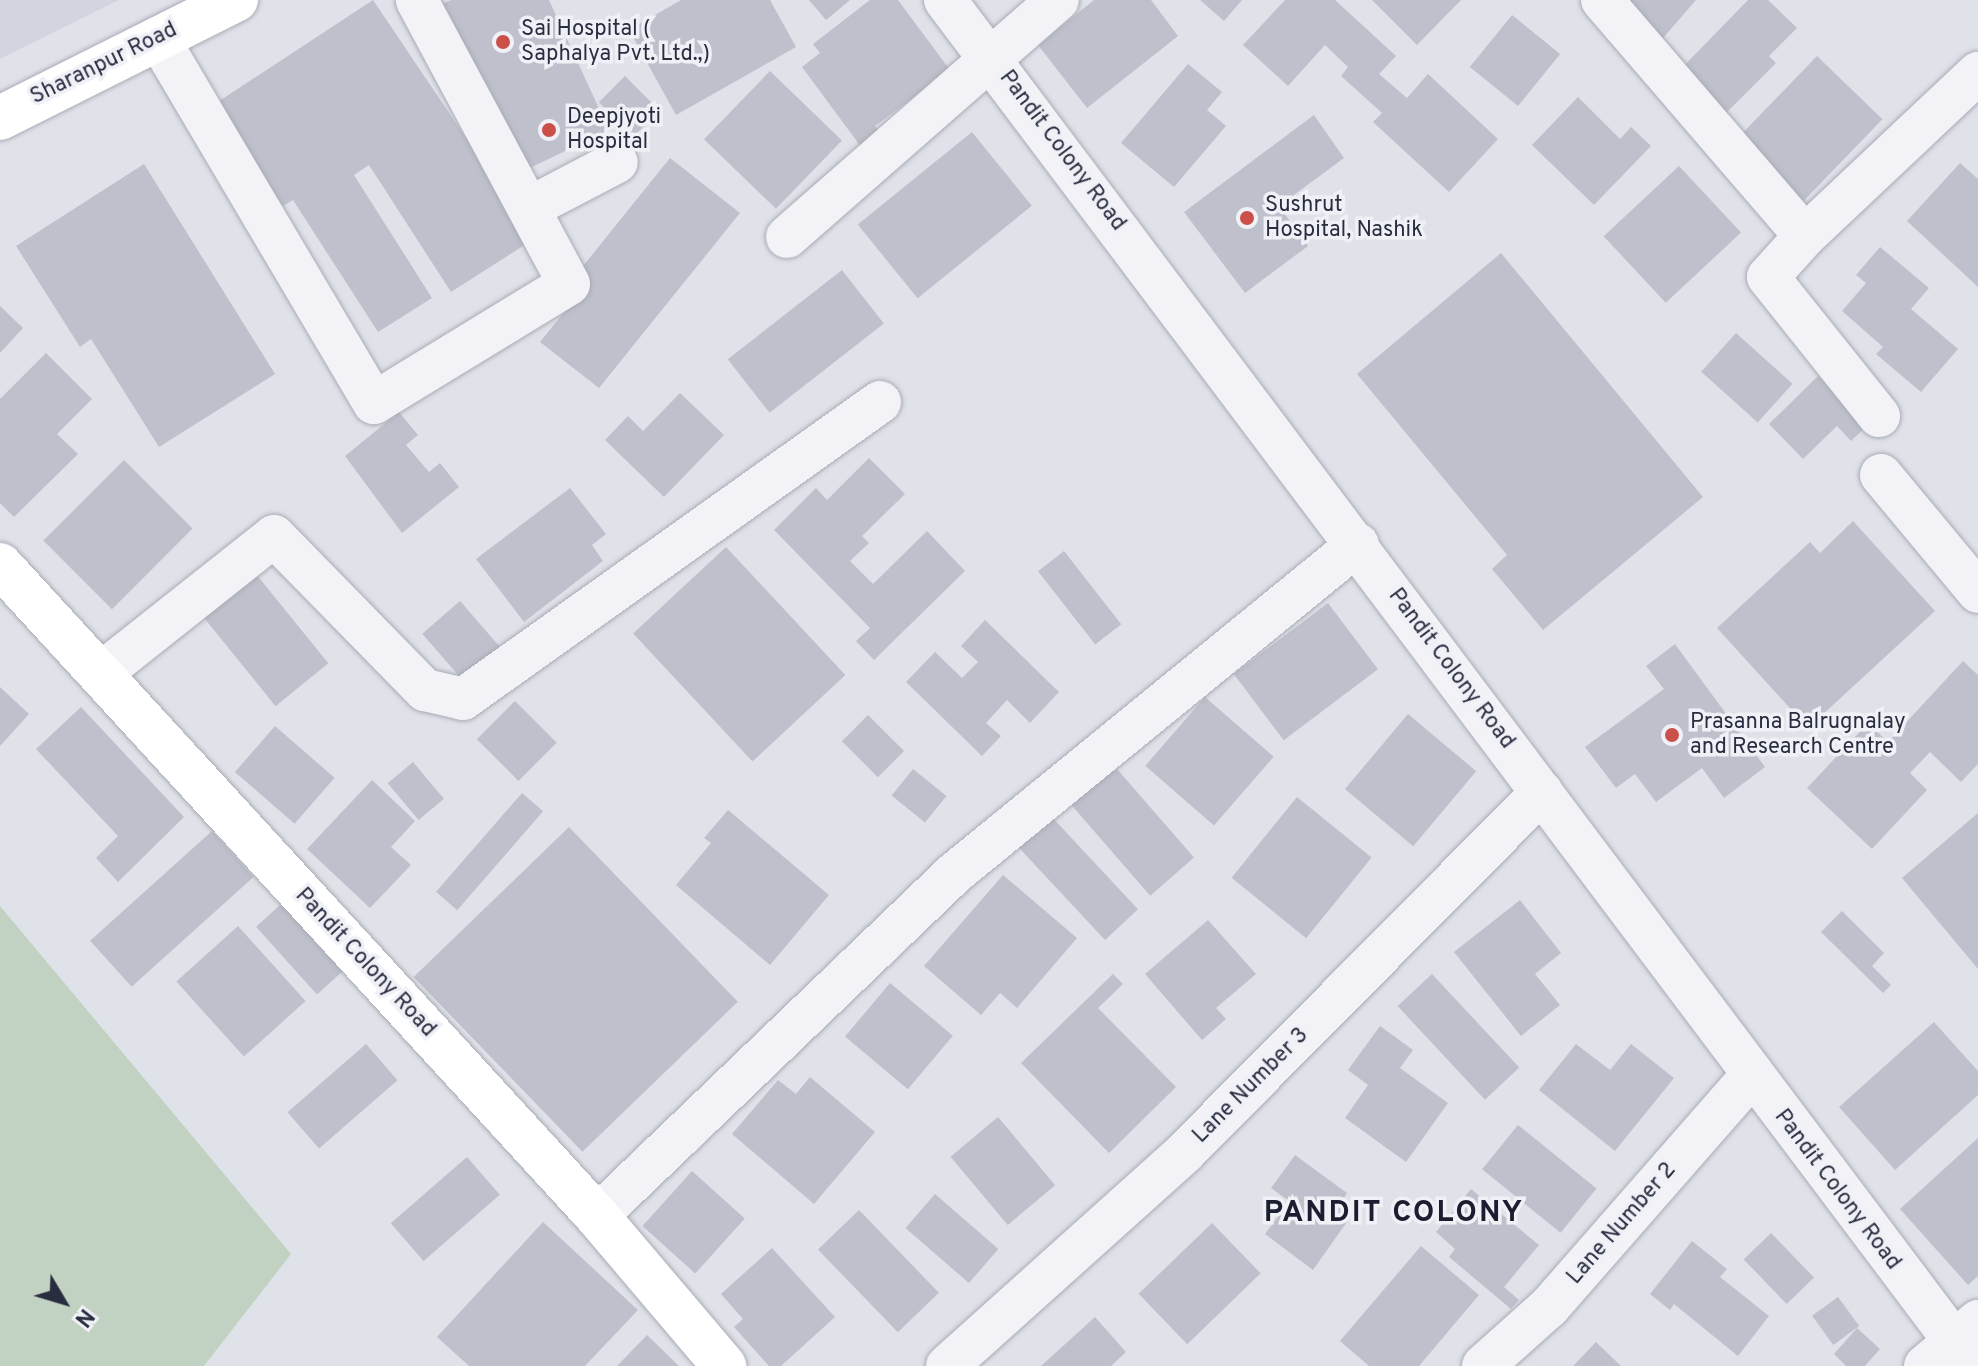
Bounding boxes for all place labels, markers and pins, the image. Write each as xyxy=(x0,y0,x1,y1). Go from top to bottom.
place label: Sai Hospital ( Saphalya Pvt. Ltd.,) xyxy=(521,16,710,68)
marker: Sai Hospital ( Saphalya Pvt. Ltd.,) xyxy=(492,31,514,53)
place label: Deepjyoti Hospital xyxy=(567,104,661,156)
marker: Deepjyoti Hospital xyxy=(538,119,560,141)
place label: Sushrut Hospital, Nashik xyxy=(1265,192,1423,244)
marker: Sushrut Hospital, Nashik xyxy=(1236,207,1258,229)
place label: Prasanna Balrugnalay and Research Centre xyxy=(1690,709,1906,760)
marker: Prasanna Balrugnalay and Research Centre xyxy=(1661,724,1683,746)

